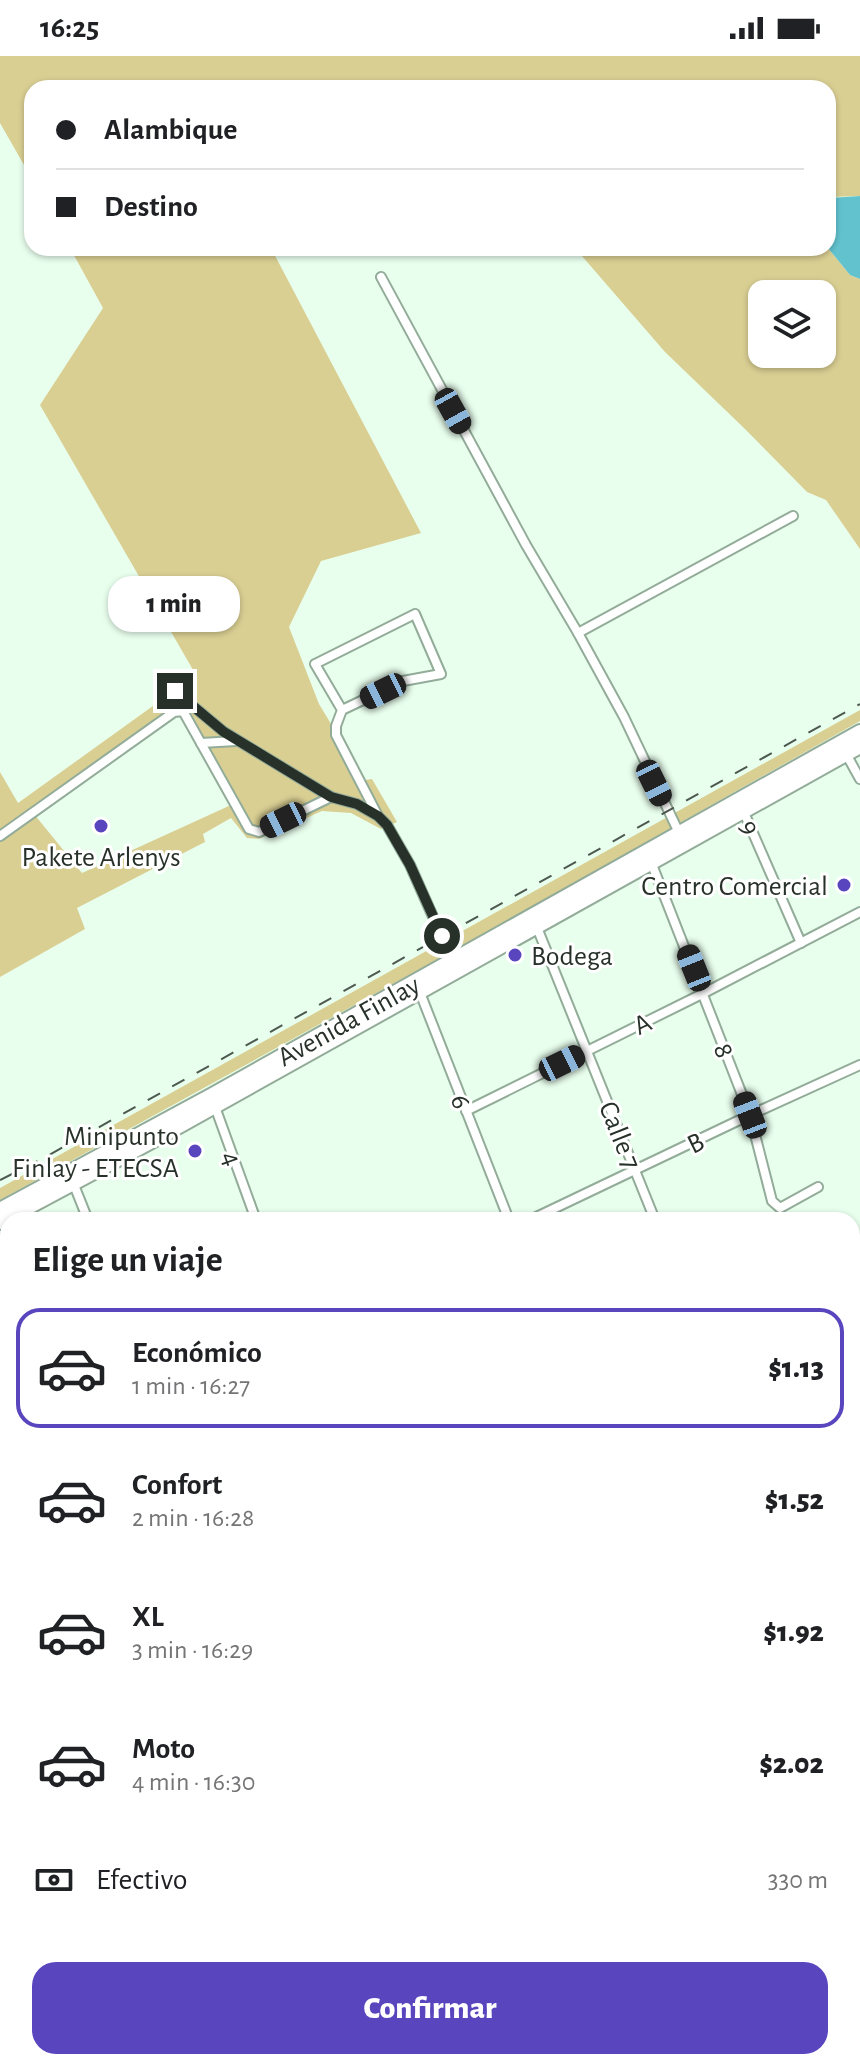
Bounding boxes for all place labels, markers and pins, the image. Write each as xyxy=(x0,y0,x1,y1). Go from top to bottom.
marker: Pakete Arlenys xyxy=(92,817,110,835)
place label: Pakete Arlenys xyxy=(21,844,181,872)
place label: Centro Comercial xyxy=(641,873,828,901)
marker: Centro Comercial xyxy=(835,876,853,894)
place label: Bodega xyxy=(531,943,613,971)
marker: Bodega xyxy=(506,946,524,964)
place label: Minipunto Finlay - ETECSA xyxy=(12,1123,179,1183)
marker: Minipunto Finlay - ETECSA xyxy=(186,1142,204,1160)

